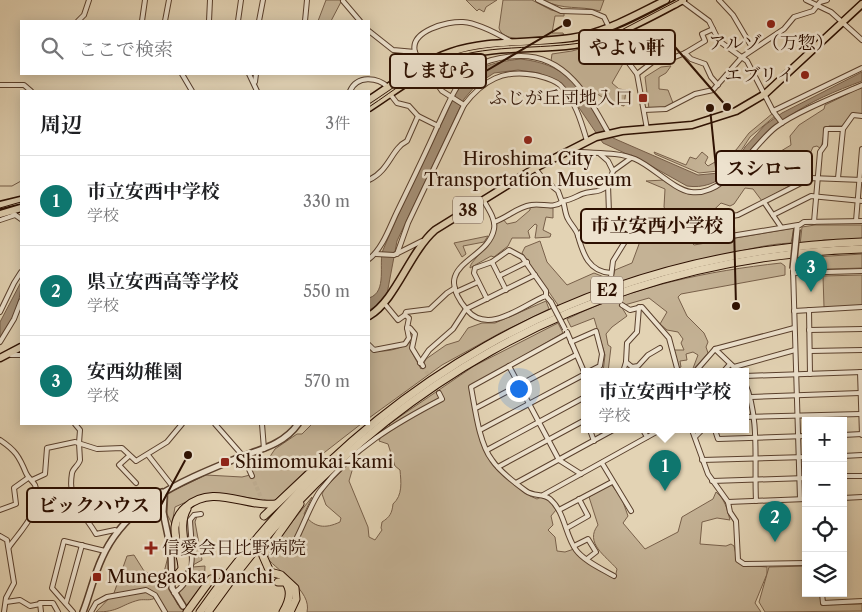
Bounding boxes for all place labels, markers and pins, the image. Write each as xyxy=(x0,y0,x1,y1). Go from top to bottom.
marker: アルゾ（万惣） xyxy=(765,18,777,30)
callout: やよい軒 xyxy=(579,30,675,64)
place label: アルゾ（万惣） xyxy=(708,32,834,54)
callout: しまむら xyxy=(390,54,486,88)
place label: エブリイ xyxy=(724,64,795,86)
marker: エブリイ xyxy=(799,69,811,81)
place label: ふじが丘団地入口 xyxy=(489,87,633,109)
marker: ふじが丘団地入口 xyxy=(637,92,649,104)
marker: Hiroshima City Transportation Museum xyxy=(522,134,534,146)
place label: Hiroshima City Transportation Museum xyxy=(424,148,632,191)
callout: スシロー xyxy=(716,151,812,185)
callout: 市立安西小学校 xyxy=(581,209,734,243)
pin: 3 xyxy=(795,251,827,292)
pin: 1 xyxy=(649,450,681,491)
place label: Shimomukai-kami xyxy=(235,451,394,473)
marker: Shimomukai-kami xyxy=(219,456,231,468)
callout: ビックハウス xyxy=(27,488,161,522)
pin: 2 xyxy=(759,501,791,542)
place label: 信愛会日比野病院 xyxy=(162,537,306,559)
marker: 信愛会日比野病院 xyxy=(144,541,158,555)
place label: Munegaoka Danchi xyxy=(107,566,273,588)
marker: Munegaoka Danchi xyxy=(91,571,103,583)

